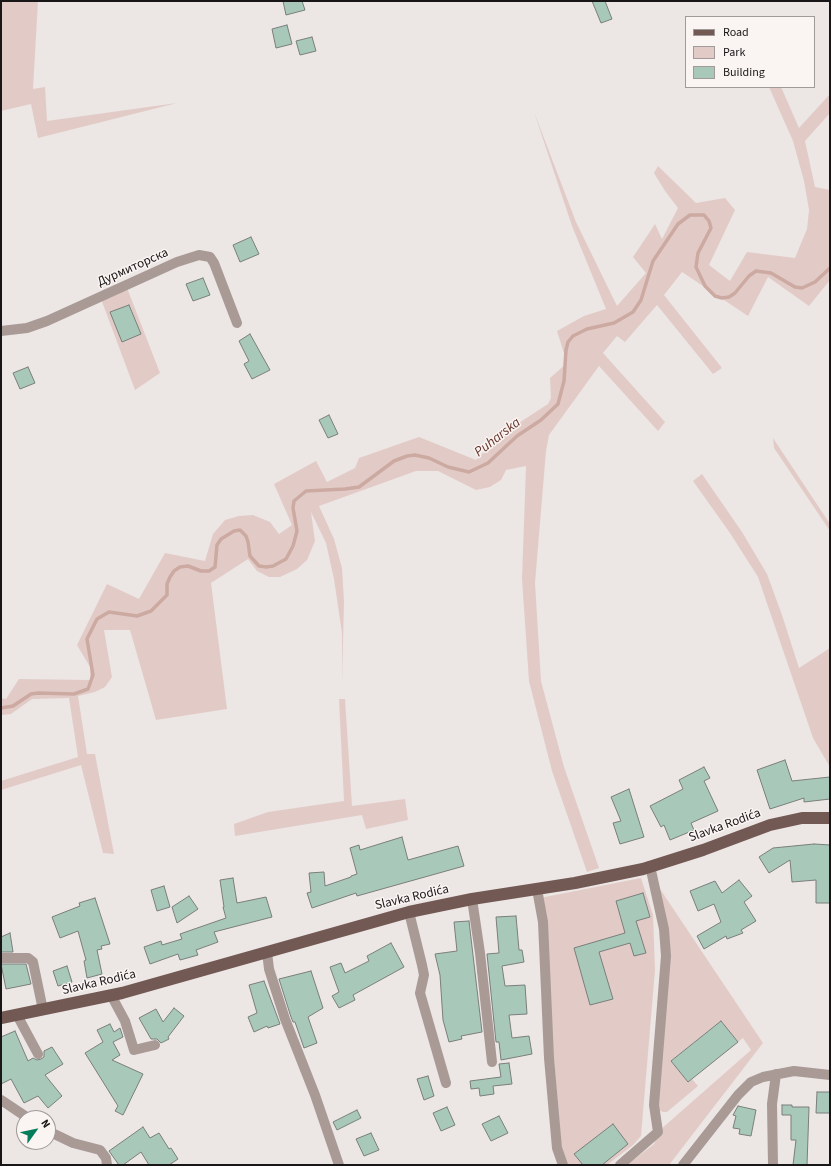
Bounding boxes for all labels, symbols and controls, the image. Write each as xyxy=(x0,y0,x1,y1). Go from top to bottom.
legend xyxy=(685,16,815,88)
text: Road xyxy=(723,24,749,41)
text: Park xyxy=(723,44,745,61)
text: Building xyxy=(723,64,765,81)
street label: Дурмиторска xyxy=(95,245,171,291)
water label: Puharska xyxy=(472,415,524,461)
street label: Slavka Rodića xyxy=(687,806,763,846)
street label: Slavka Rodića xyxy=(374,882,450,914)
street label: Slavka Rodića xyxy=(61,967,137,999)
north arrow xyxy=(16,1110,56,1150)
text: N xyxy=(37,1117,54,1131)

